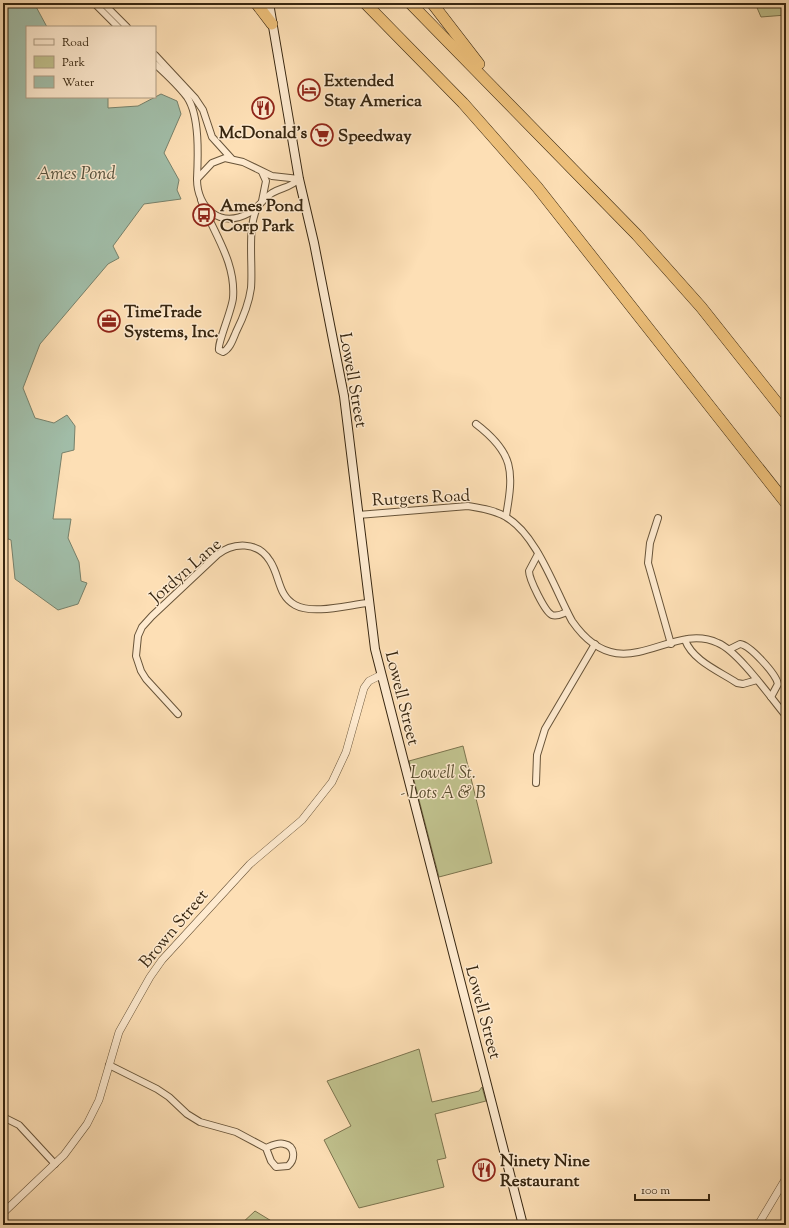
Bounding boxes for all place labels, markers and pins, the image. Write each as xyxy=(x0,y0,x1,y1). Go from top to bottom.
place label: Extended Stay America xyxy=(324,70,422,114)
hotel icon: Extended Stay America xyxy=(296,77,322,103)
restaurant icon: McDonald's xyxy=(250,95,276,121)
place label: McDonald's xyxy=(219,122,307,146)
supermarket icon: Speedway xyxy=(309,122,335,148)
place label: Speedway xyxy=(338,125,412,149)
place label: Ames Pond Corp Park xyxy=(220,195,304,239)
bus stop icon: Ames Pond Corp Park xyxy=(191,202,217,228)
place label: TimeTrade Systems, Inc. xyxy=(124,301,219,345)
office icon: TimeTrade Systems, Inc. xyxy=(96,308,122,334)
place label: Ninety Nine Restaurant xyxy=(500,1150,590,1194)
restaurant icon: Ninety Nine Restaurant xyxy=(471,1157,497,1183)

